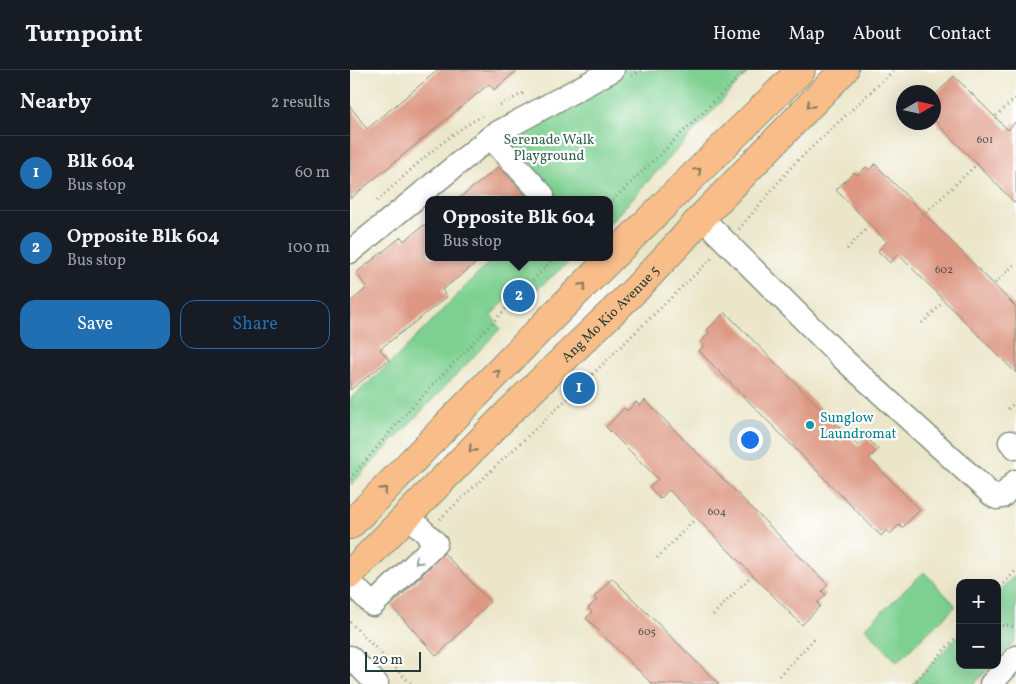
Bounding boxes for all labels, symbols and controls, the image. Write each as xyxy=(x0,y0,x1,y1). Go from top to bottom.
text: Turnpoint xyxy=(25,18,143,52)
text: Home xyxy=(713,22,761,47)
text: Map xyxy=(789,22,825,47)
text: About xyxy=(853,22,901,47)
text: Contact xyxy=(929,22,991,47)
north arrow xyxy=(896,85,941,130)
text: Nearby xyxy=(20,88,91,117)
text: 2 results xyxy=(271,92,330,114)
one-way arrow xyxy=(807,99,816,108)
park label: Serenade Walk Playground xyxy=(504,131,595,166)
house number: 601 xyxy=(977,133,993,148)
text: Blk 604 xyxy=(67,149,135,175)
text: 1 xyxy=(33,162,39,184)
text: 60 m xyxy=(295,162,330,184)
one-way arrow xyxy=(692,168,701,177)
text: Bus stop xyxy=(67,175,126,197)
popup xyxy=(425,196,613,261)
text: Opposite Blk 604 xyxy=(443,205,595,231)
text: Opposite Blk 604 xyxy=(67,224,220,250)
text: Bus stop xyxy=(443,231,502,253)
text: 2 xyxy=(32,237,40,259)
text: 100 m xyxy=(287,237,330,259)
text: Bus stop xyxy=(67,250,126,272)
street label: Ang Mo Kio Avenue 5 xyxy=(558,262,664,367)
house number: 602 xyxy=(935,263,953,278)
pin: 2 xyxy=(503,277,535,315)
one-way arrow xyxy=(577,283,586,292)
button: Save xyxy=(20,300,170,349)
button: Share xyxy=(180,300,330,349)
pin: 1 xyxy=(563,369,595,407)
one-way arrow xyxy=(492,370,501,379)
place label: Sunglow Laundromat xyxy=(820,409,896,444)
marker: Sunglow Laundromat xyxy=(804,419,816,431)
your location xyxy=(737,427,763,453)
one-way arrow xyxy=(469,443,478,452)
one-way arrow xyxy=(379,487,388,496)
house number: 604 xyxy=(708,505,727,520)
one-way arrow xyxy=(415,555,424,564)
map controls xyxy=(956,579,1001,669)
button: + xyxy=(956,579,1001,624)
button: − xyxy=(956,624,1001,669)
house number: 605 xyxy=(638,625,656,640)
scale bar xyxy=(365,649,421,672)
text: 20 m xyxy=(372,651,403,670)

